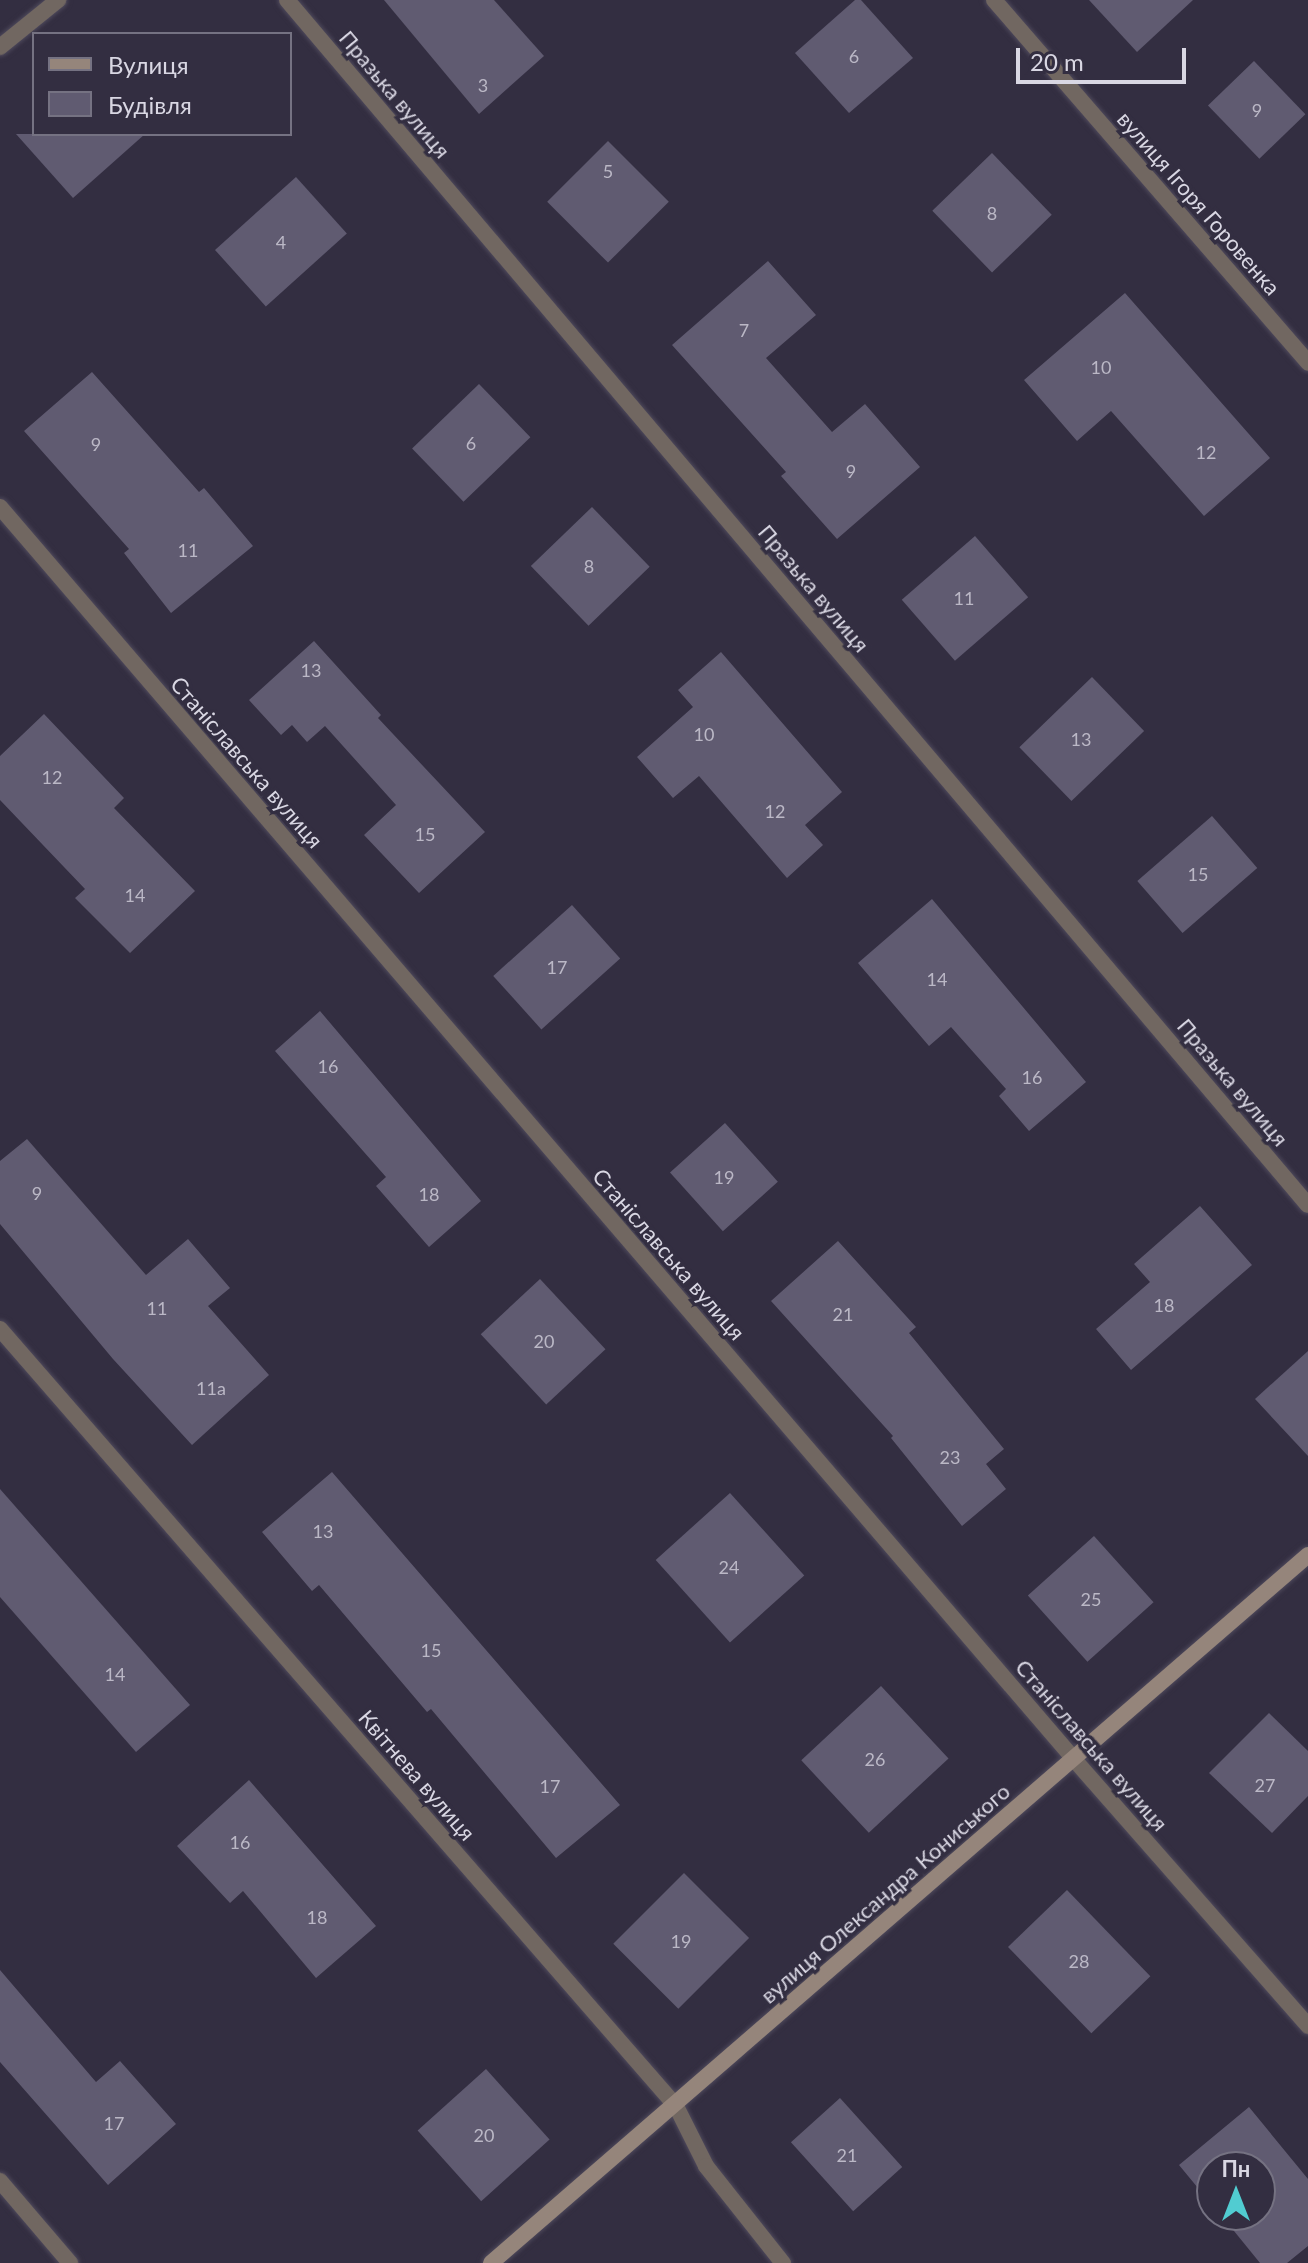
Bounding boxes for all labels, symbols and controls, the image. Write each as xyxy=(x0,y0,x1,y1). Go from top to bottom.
street label: Празька вулиця xyxy=(334,25,456,163)
legend xyxy=(32,32,292,136)
scale bar xyxy=(1020,32,1190,82)
house number: 6 xyxy=(849,45,859,67)
text: 20 m xyxy=(1030,47,1084,76)
text: Вулиця xyxy=(108,50,189,79)
house number: 3 xyxy=(478,74,488,96)
text: Будівля xyxy=(108,90,192,119)
house number: 9 xyxy=(1252,99,1262,121)
street label: вулиця Ігоря Горовенка xyxy=(1112,106,1286,300)
house number: 5 xyxy=(603,160,613,182)
house number: 8 xyxy=(987,202,997,224)
house number: 4 xyxy=(276,231,286,253)
house number: 7 xyxy=(739,319,749,341)
house number: 10 xyxy=(1091,356,1111,378)
house number: 6 xyxy=(466,432,476,454)
house number: 9 xyxy=(91,433,101,455)
house number: 12 xyxy=(1196,441,1216,463)
house number: 9 xyxy=(846,460,856,482)
street label: Празька вулиця xyxy=(753,519,875,657)
house number: 11 xyxy=(178,539,198,561)
house number: 8 xyxy=(584,555,594,577)
house number: 11 xyxy=(954,587,974,609)
house number: 13 xyxy=(301,659,321,681)
street label: Станіславська вулиця xyxy=(165,671,329,853)
house number: 10 xyxy=(694,723,714,745)
house number: 13 xyxy=(1071,728,1091,750)
house number: 12 xyxy=(42,766,62,788)
house number: 12 xyxy=(765,800,785,822)
house number: 15 xyxy=(415,823,435,845)
house number: 15 xyxy=(1188,863,1208,885)
house number: 14 xyxy=(125,884,145,906)
house number: 17 xyxy=(547,956,567,978)
house number: 14 xyxy=(927,968,947,990)
street label: Празька вулиця xyxy=(1172,1013,1294,1151)
house number: 16 xyxy=(318,1055,338,1077)
house number: 16 xyxy=(1022,1066,1042,1088)
street label: Станіславська вулиця xyxy=(587,1163,751,1345)
house number: 19 xyxy=(714,1166,734,1188)
house number: 9 xyxy=(32,1182,42,1204)
house number: 18 xyxy=(419,1183,439,1205)
house number: 18 xyxy=(1154,1294,1174,1316)
house number: 11 xyxy=(147,1297,167,1319)
house number: 21 xyxy=(833,1303,853,1325)
house number: 20 xyxy=(534,1330,554,1352)
house number: 11а xyxy=(196,1377,226,1399)
house number: 23 xyxy=(940,1446,960,1468)
house number: 13 xyxy=(313,1520,333,1542)
house number: 24 xyxy=(719,1556,739,1578)
house number: 25 xyxy=(1081,1588,1101,1610)
house number: 15 xyxy=(421,1639,441,1661)
street label: Станіславська вулиця xyxy=(1010,1654,1174,1836)
house number: 14 xyxy=(105,1663,125,1685)
street label: Квітнева вулиця xyxy=(353,1704,481,1846)
house number: 26 xyxy=(865,1748,885,1770)
house number: 27 xyxy=(1255,1774,1275,1796)
house number: 17 xyxy=(540,1775,560,1797)
street label: вулиця Олександра Кониського xyxy=(755,1778,1015,2008)
house number: 16 xyxy=(230,1831,250,1853)
house number: 18 xyxy=(307,1906,327,1928)
house number: 19 xyxy=(671,1930,691,1952)
house number: 28 xyxy=(1069,1950,1089,1972)
house number: 17 xyxy=(104,2112,124,2134)
house number: 20 xyxy=(474,2124,494,2146)
house number: 21 xyxy=(837,2144,857,2166)
north arrow xyxy=(1196,2151,1276,2231)
text: Пн xyxy=(1222,2155,1250,2182)

